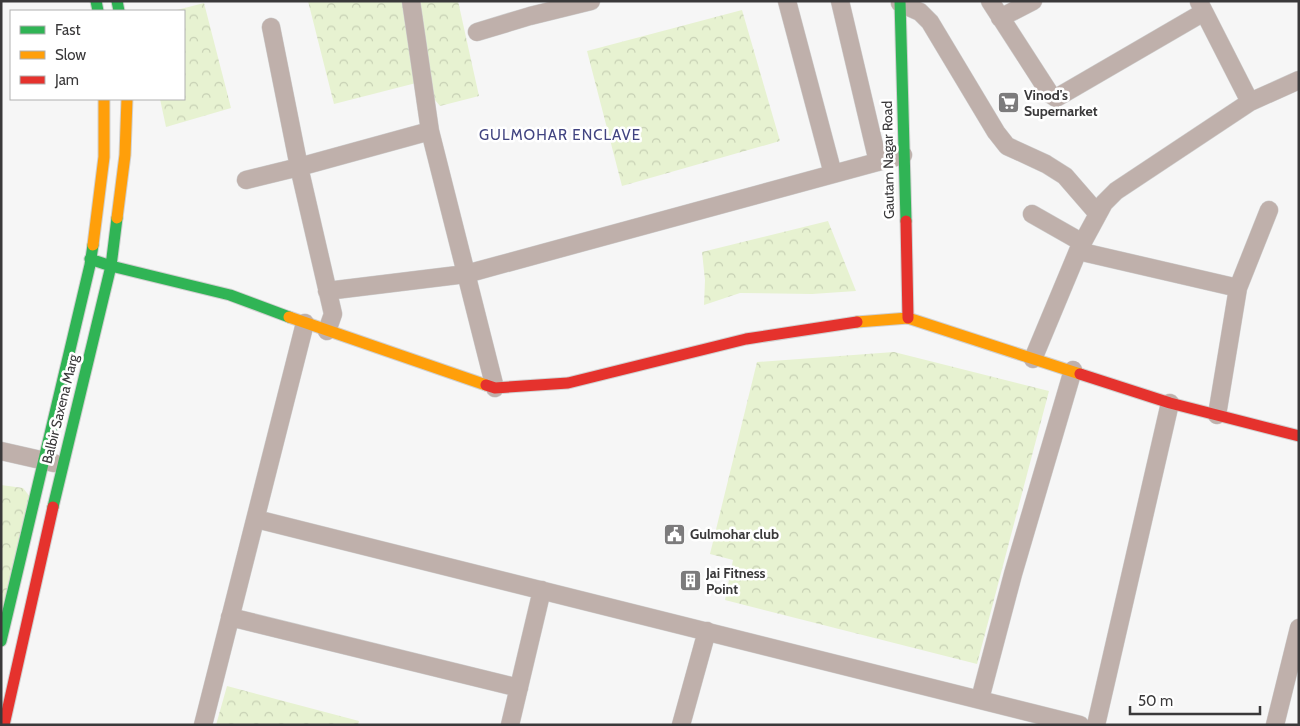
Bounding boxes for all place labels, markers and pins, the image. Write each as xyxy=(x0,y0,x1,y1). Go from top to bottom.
place label: Vinod's Supernarket xyxy=(1024,86,1098,120)
supermarket icon: Vinod's Supernarket xyxy=(996,91,1020,115)
public building icon: Gulmohar club xyxy=(662,522,686,546)
place label: Gulmohar club xyxy=(690,525,779,543)
place label: Jai Fitness Point xyxy=(705,564,766,598)
building icon: Jai Fitness Point xyxy=(678,569,702,593)

